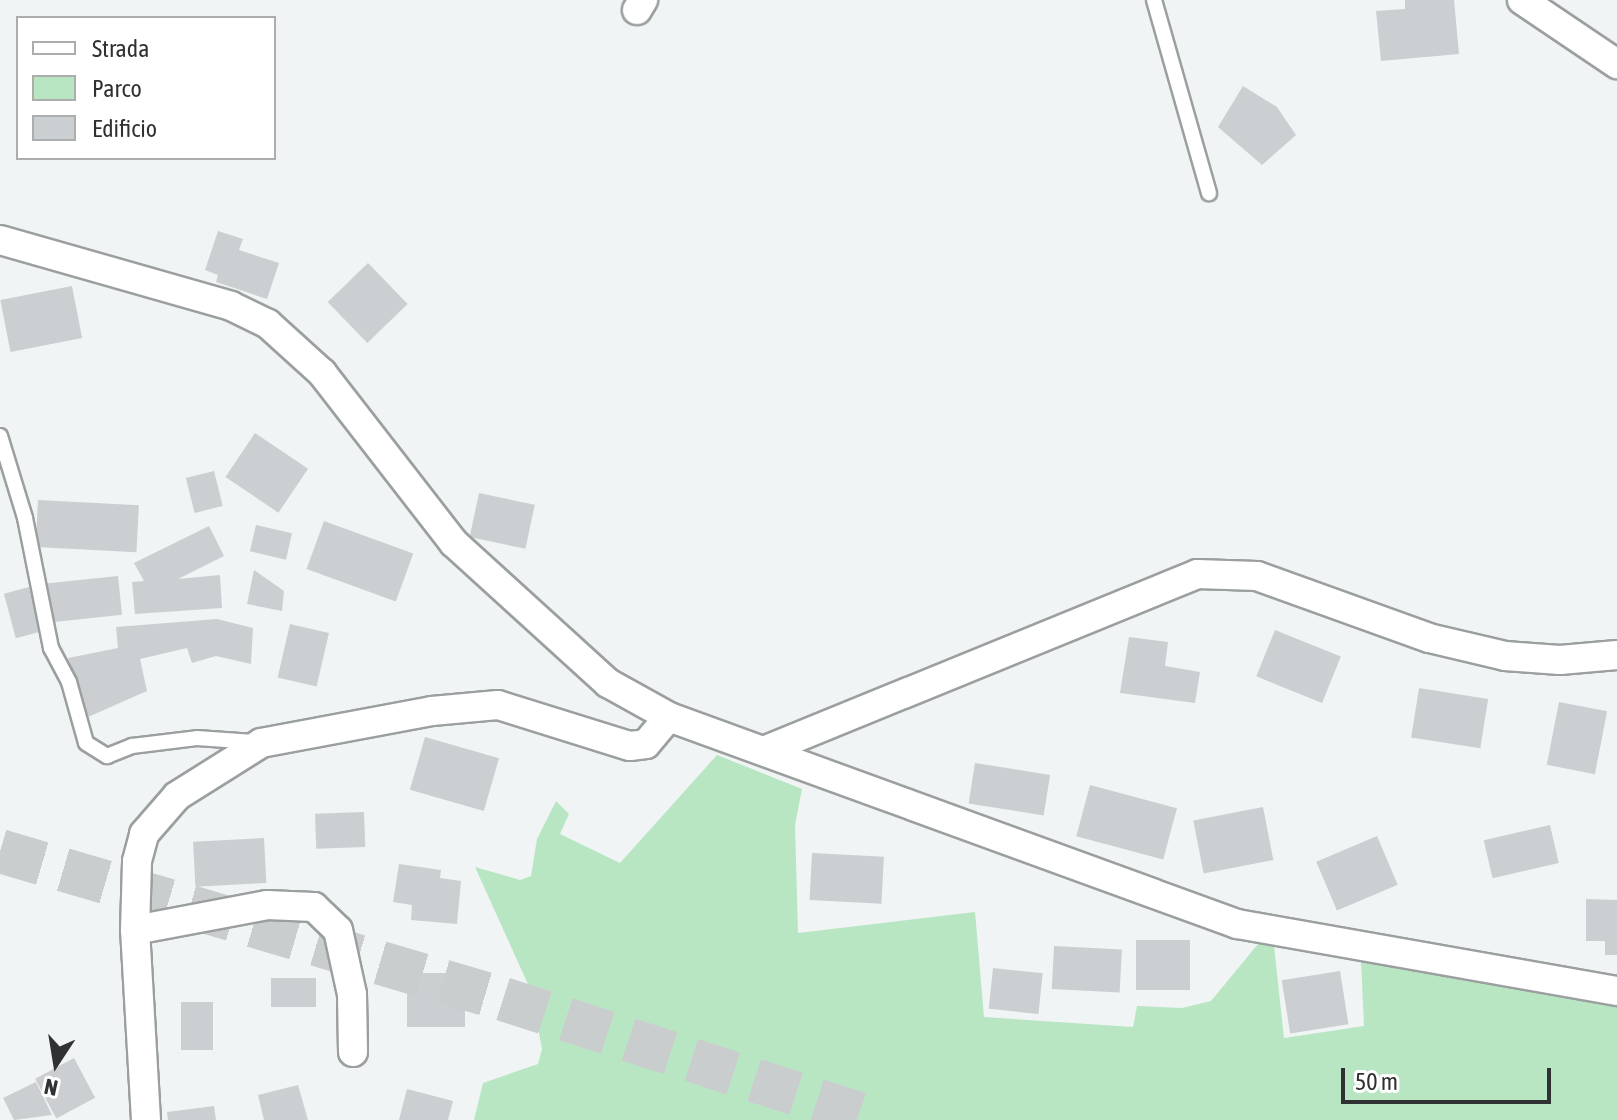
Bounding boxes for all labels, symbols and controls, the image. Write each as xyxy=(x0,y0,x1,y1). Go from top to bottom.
legend xyxy=(16,16,276,160)
text: Strada xyxy=(92,35,149,62)
text: Parco xyxy=(92,75,142,102)
text: Edificio xyxy=(92,115,157,142)
north arrow xyxy=(16,1024,96,1104)
scale bar xyxy=(1345,1052,1555,1102)
text: 50 m xyxy=(1355,1068,1398,1095)
text: N xyxy=(42,1073,60,1102)

